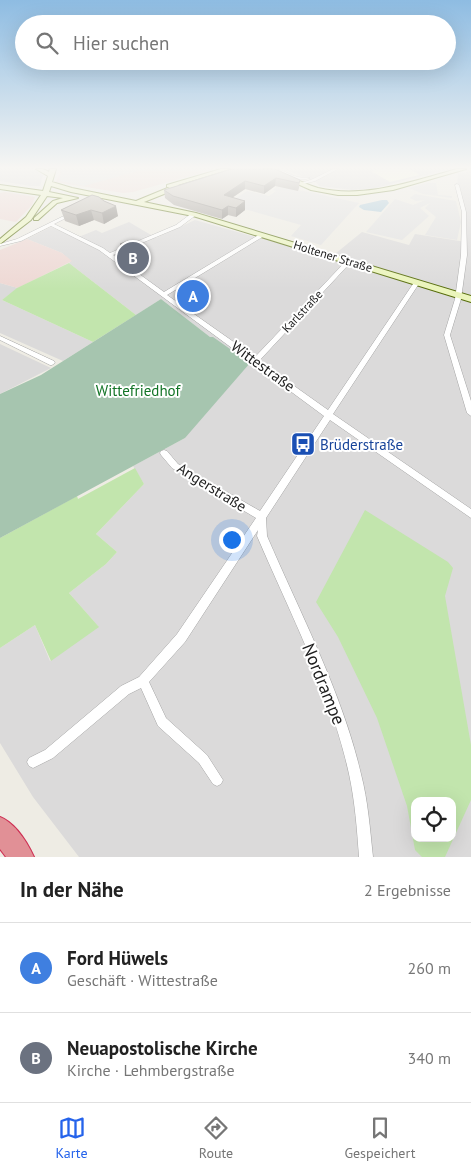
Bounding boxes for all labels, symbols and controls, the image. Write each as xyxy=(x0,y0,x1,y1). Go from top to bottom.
search box xyxy=(15,15,456,70)
icon: search xyxy=(33,29,61,57)
text: Hier suchen xyxy=(73,31,169,55)
street label: Holtener Straße xyxy=(292,237,374,275)
pin: B xyxy=(117,239,149,277)
pin: A xyxy=(177,277,209,315)
street label: Karlstraße xyxy=(278,287,326,335)
street label: Wittestraße xyxy=(227,336,299,396)
park label: Wittefriedhof xyxy=(96,381,181,400)
bus stop icon: Brüderstraße xyxy=(290,431,316,457)
place label: Brüderstraße xyxy=(320,435,403,454)
street label: Angerstraße xyxy=(174,458,250,516)
your location xyxy=(219,527,245,553)
street label: Nordrampe xyxy=(297,640,351,728)
map controls xyxy=(411,797,456,842)
button: locate xyxy=(411,797,456,842)
text: In der Nähe xyxy=(20,876,124,903)
text: 2 Ergebnisse xyxy=(364,880,451,900)
text: Ford Hüwels xyxy=(67,946,168,970)
text: A xyxy=(31,958,41,978)
text: 260 m xyxy=(408,958,451,978)
text: Geschäft · Wittestraße xyxy=(67,970,218,990)
text: Neuapostolische Kirche xyxy=(67,1036,258,1060)
text: B xyxy=(31,1048,41,1068)
text: 340 m xyxy=(408,1048,451,1068)
text: Kirche · Lehmbergstraße xyxy=(67,1060,235,1080)
tab: Karte xyxy=(56,1114,88,1162)
tab: Route xyxy=(199,1114,233,1162)
tab: Gespeichert xyxy=(344,1114,415,1162)

